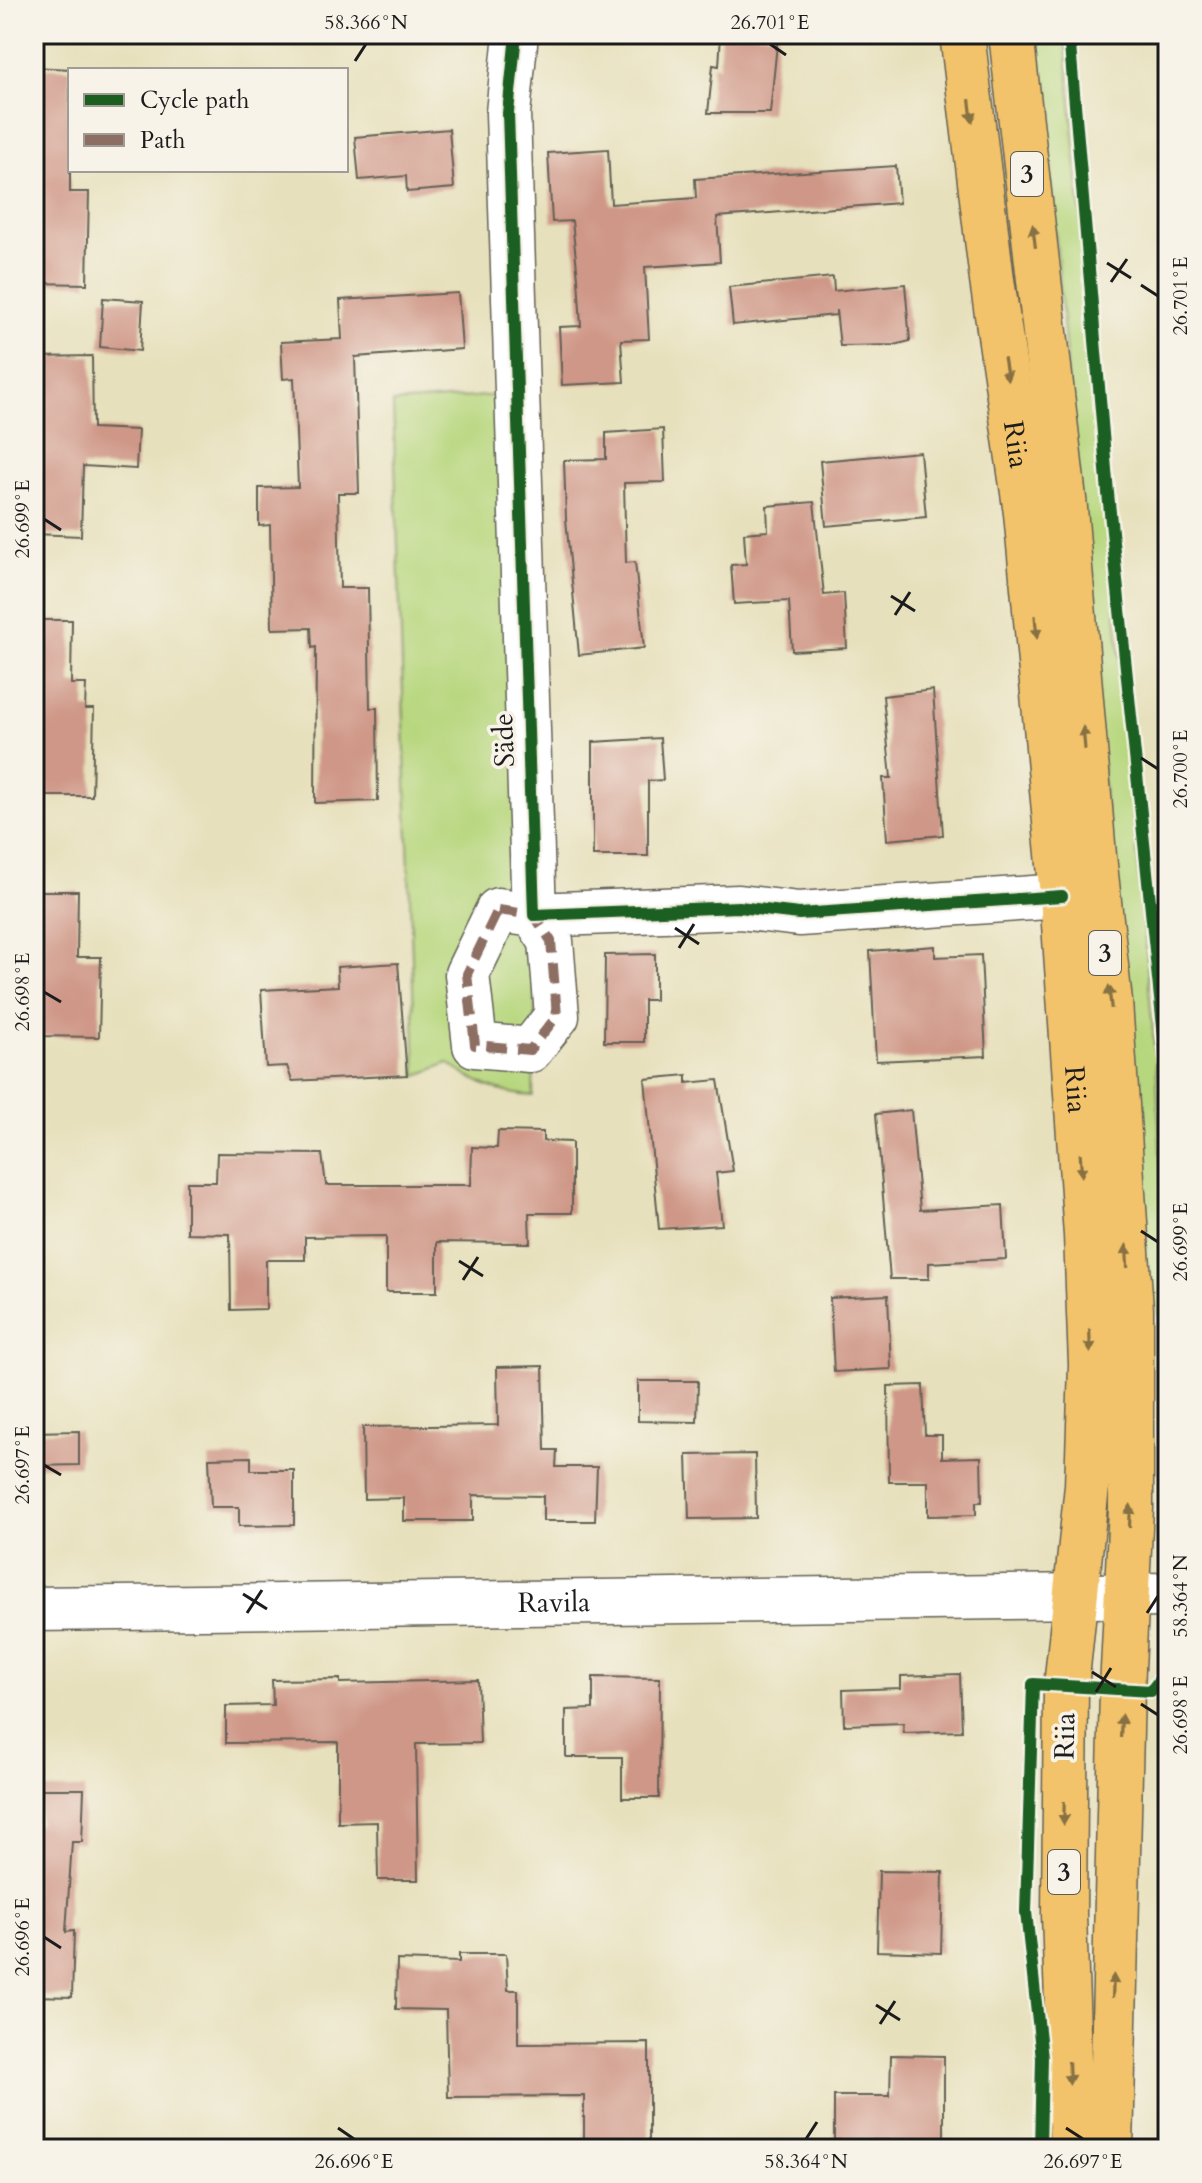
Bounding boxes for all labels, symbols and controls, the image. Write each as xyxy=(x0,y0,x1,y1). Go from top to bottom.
text: 58.366°N xyxy=(324,9,408,36)
text: 26.701°E xyxy=(731,9,809,36)
legend xyxy=(68,68,348,172)
text: Cycle path xyxy=(140,84,249,117)
one-way arrow xyxy=(965,99,978,124)
text: Path xyxy=(140,124,185,157)
road number: 3 xyxy=(1011,152,1043,196)
one-way arrow xyxy=(1028,223,1041,248)
text: 26.701°E xyxy=(1167,257,1194,335)
one-way arrow xyxy=(1000,357,1012,382)
street label: Riia xyxy=(994,418,1038,471)
text: 26.699°E xyxy=(9,480,36,558)
one-way arrow xyxy=(1030,615,1043,640)
street label: Säde xyxy=(484,712,524,768)
one-way arrow xyxy=(1077,725,1090,750)
text: 26.700°E xyxy=(1167,730,1194,808)
road number: 3 xyxy=(1089,931,1121,975)
text: 26.698°E xyxy=(9,953,36,1031)
one-way arrow xyxy=(1103,984,1116,1009)
street label: Riia xyxy=(1055,1065,1096,1114)
one-way arrow xyxy=(1075,1153,1088,1178)
text: 26.699°E xyxy=(1167,1203,1194,1281)
one-way arrow xyxy=(1121,1243,1134,1268)
one-way arrow xyxy=(1083,1329,1096,1354)
text: 26.697°E xyxy=(9,1426,36,1504)
one-way arrow xyxy=(1124,1503,1137,1528)
text: 58.364°N xyxy=(1167,1554,1194,1638)
street label: Ravila xyxy=(517,1583,591,1622)
text: 26.698°E xyxy=(1167,1676,1194,1754)
street label: Riia xyxy=(1046,1712,1084,1760)
one-way arrow xyxy=(1115,1713,1127,1738)
one-way arrow xyxy=(1058,1801,1071,1826)
road number: 3 xyxy=(1048,1850,1080,1894)
text: 26.696°E xyxy=(9,1898,36,1976)
one-way arrow xyxy=(1107,1973,1120,1998)
one-way arrow xyxy=(1063,2061,1076,2086)
text: 26.696°E xyxy=(315,2148,393,2175)
text: 58.364°N xyxy=(764,2148,848,2175)
text: 26.697°E xyxy=(1044,2148,1122,2175)

